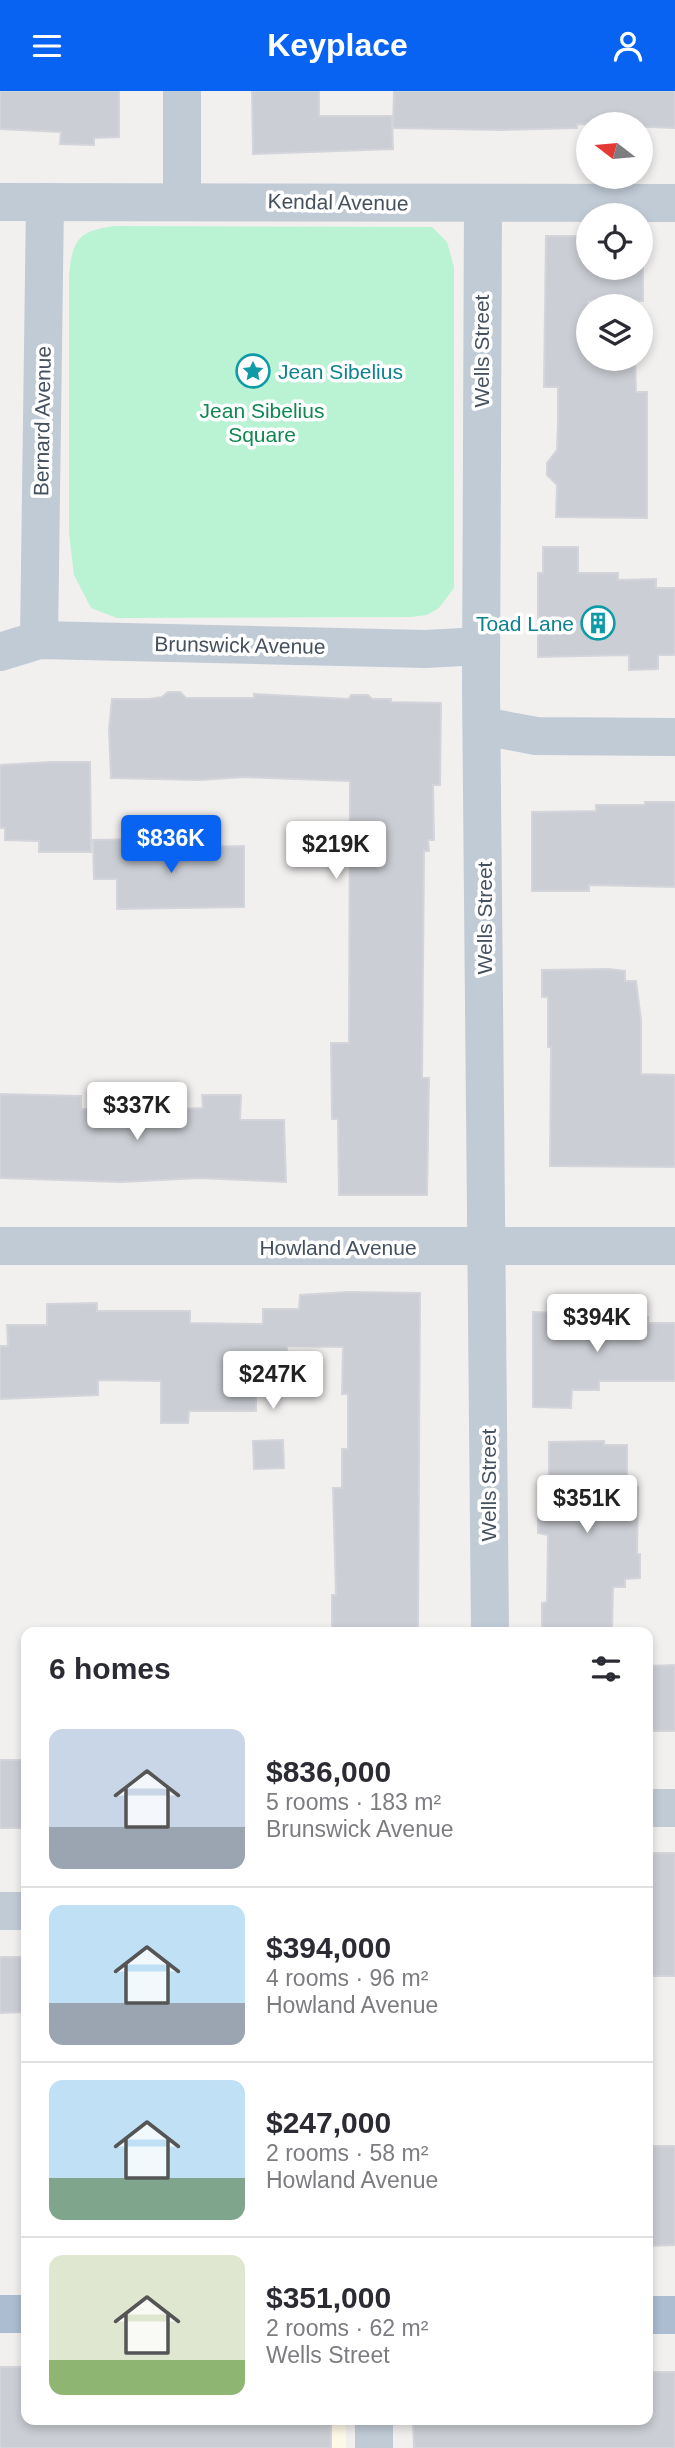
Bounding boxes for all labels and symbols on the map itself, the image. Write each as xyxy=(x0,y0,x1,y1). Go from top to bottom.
north arrow xyxy=(576,112,653,189)
street label: Kendal Avenue xyxy=(267,189,409,215)
street label: Wells Street xyxy=(470,294,493,407)
street label: Bernard Avenue xyxy=(29,346,55,496)
place icon: Jean Sibelius xyxy=(234,352,272,390)
place label: Jean Sibelius xyxy=(278,360,403,383)
park label: Jean Sibelius Square xyxy=(200,399,324,446)
building icon: Toad Lane xyxy=(579,604,617,642)
place label: Toad Lane xyxy=(476,612,574,635)
street label: Brunswick Avenue xyxy=(154,632,326,658)
pin: $836K xyxy=(122,815,220,875)
pin: $219K xyxy=(287,821,385,881)
street label: Wells Street xyxy=(473,861,496,974)
pin: $337K xyxy=(88,1083,186,1142)
street label: Howland Avenue xyxy=(259,1236,417,1259)
pin: $394K xyxy=(548,1295,646,1354)
pin: $247K xyxy=(224,1351,322,1411)
street label: Wells Street xyxy=(477,1428,500,1541)
pin: $351K xyxy=(538,1475,636,1535)

